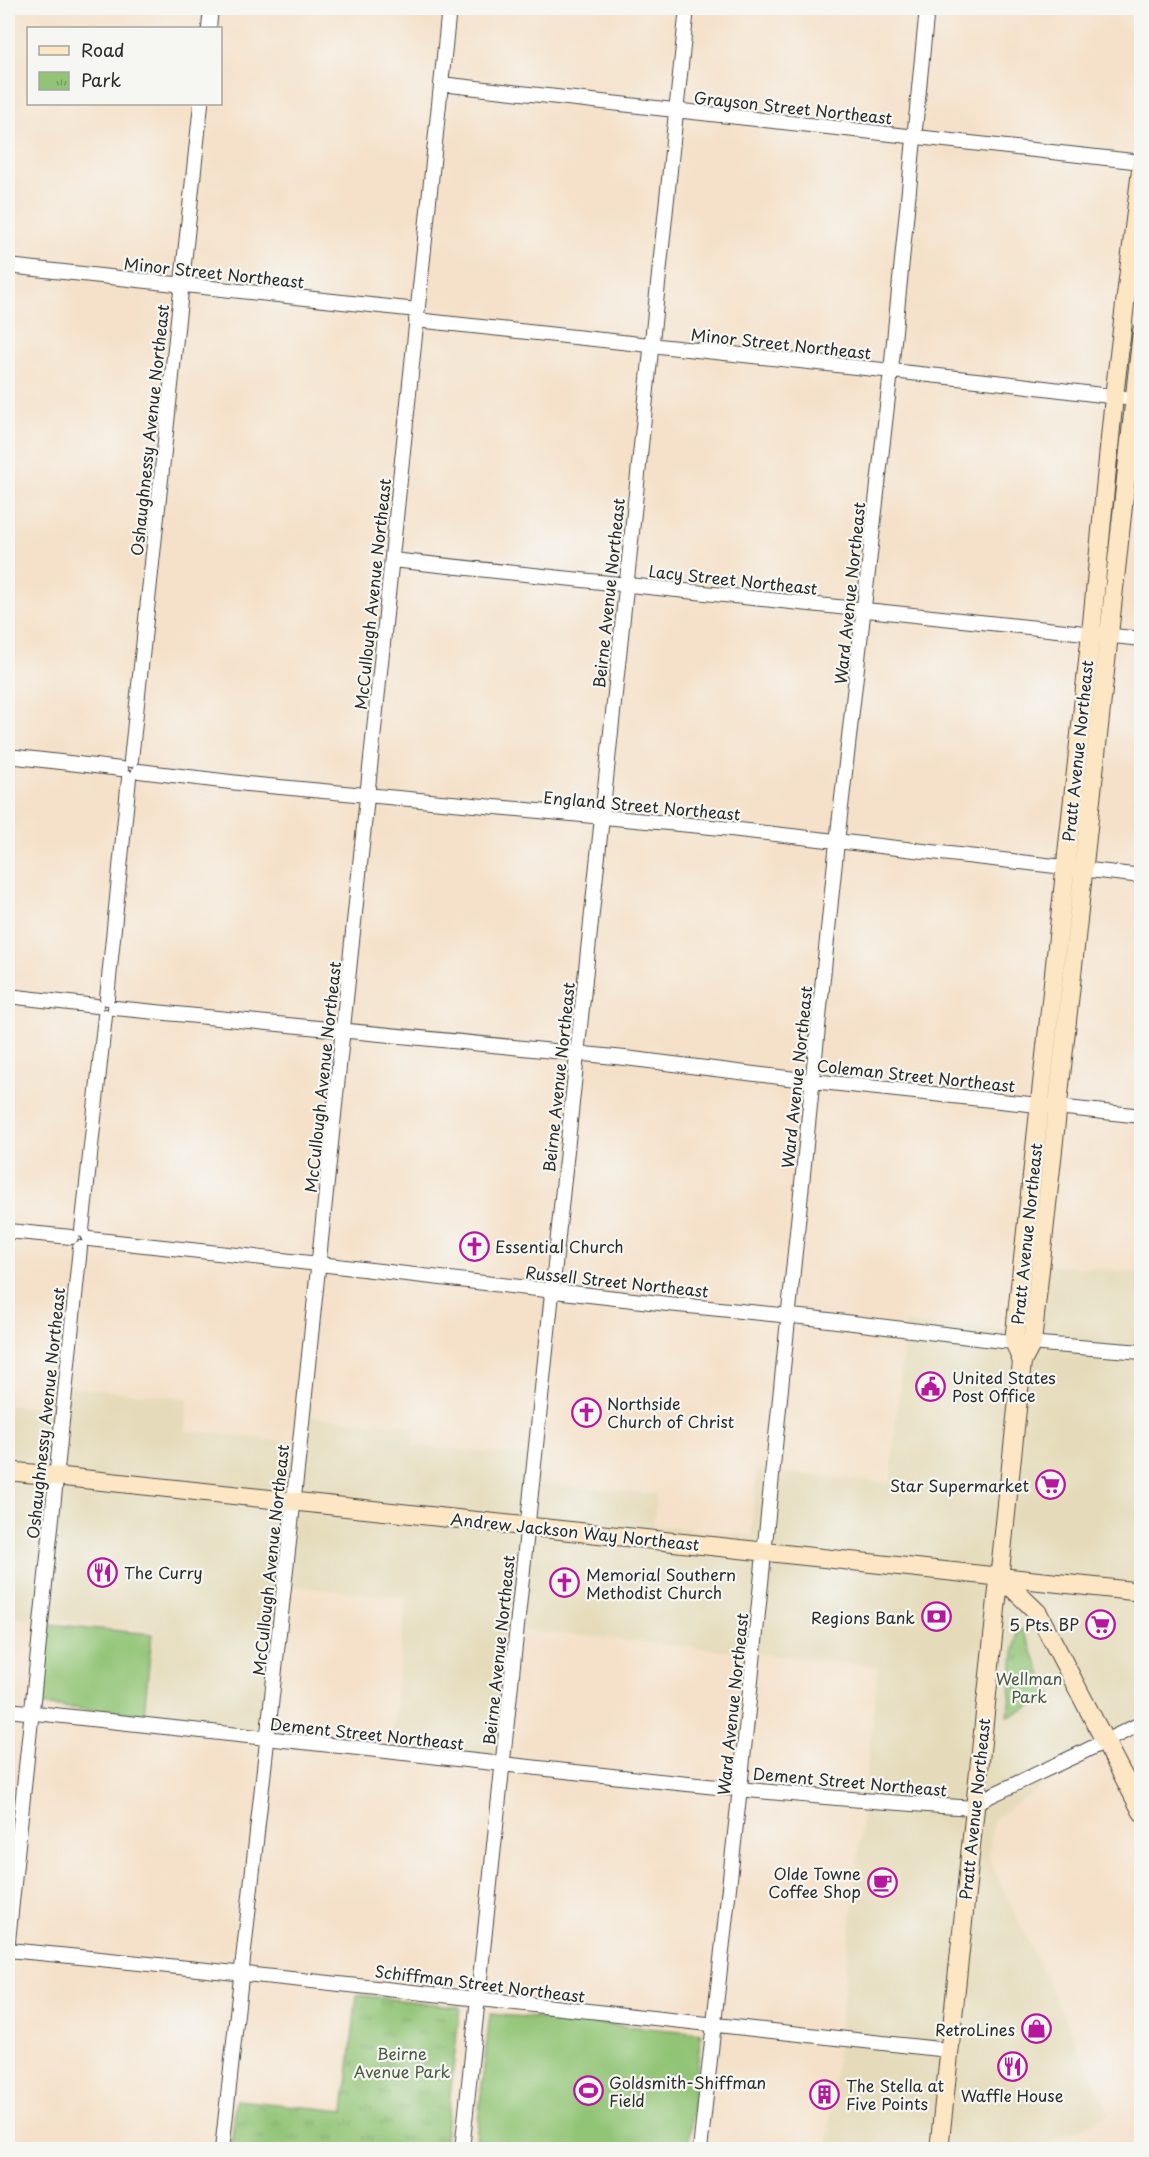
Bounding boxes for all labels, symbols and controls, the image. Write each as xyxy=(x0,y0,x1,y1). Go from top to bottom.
legend xyxy=(27,27,222,105)
text: Road xyxy=(81,36,125,63)
text: Park xyxy=(81,66,121,93)
street label: Grayson Street Northeast xyxy=(693,85,893,129)
street label: Minor Street Northeast xyxy=(123,251,305,293)
street label: Oshaughnessy Avenue Northeast xyxy=(124,303,174,557)
street label: Minor Street Northeast xyxy=(690,322,872,364)
street label: McCullough Avenue Northeast xyxy=(348,477,396,711)
street label: Beirne Avenue Northeast xyxy=(586,497,630,689)
street label: Ward Avenue Northeast xyxy=(827,501,871,685)
street label: Lacy Street Northeast xyxy=(647,558,819,600)
street label: Pratt Avenue Northeast xyxy=(1056,659,1098,843)
street label: England Street Northeast xyxy=(543,784,741,826)
street label: McCullough Avenue Northeast xyxy=(298,960,346,1194)
street label: Beirne Avenue Northeast xyxy=(536,981,580,1173)
street label: Ward Avenue Northeast xyxy=(774,985,818,1169)
street label: Coleman Street Northeast xyxy=(816,1053,1016,1097)
street label: Pratt Avenue Northeast xyxy=(1005,1142,1047,1326)
church icon: Essential Church xyxy=(458,1230,490,1262)
place label: Essential Church xyxy=(495,1234,624,1258)
street label: Russell Street Northeast xyxy=(524,1259,710,1303)
street label: Oshaughnessy Avenue Northeast xyxy=(20,1286,70,1540)
place label: United States Post Office xyxy=(952,1365,1056,1407)
public building icon: United States Post Office xyxy=(915,1370,947,1402)
place label: Northside Church of Christ xyxy=(607,1391,734,1433)
church icon: Northside Church of Christ xyxy=(570,1396,602,1428)
street label: McCullough Avenue Northeast xyxy=(246,1443,294,1677)
supermarket icon: Star Supermarket xyxy=(1034,1469,1066,1501)
place label: Star Supermarket xyxy=(890,1473,1029,1497)
street label: Andrew Jackson Way Northeast xyxy=(450,1506,700,1556)
street label: Beirne Avenue Northeast xyxy=(476,1554,520,1746)
restaurant icon: The Curry xyxy=(87,1556,119,1588)
place label: The Curry xyxy=(124,1560,203,1584)
place label: Memorial Southern Methodist Church xyxy=(586,1562,736,1604)
church icon: Memorial Southern Methodist Church xyxy=(549,1567,581,1599)
bank icon: Regions Bank xyxy=(920,1601,952,1633)
place label: Regions Bank xyxy=(811,1605,915,1629)
supermarket icon: 5 Pts. BP xyxy=(1084,1608,1116,1640)
street label: Ward Avenue Northeast xyxy=(710,1612,754,1796)
place label: 5 Pts. BP xyxy=(1009,1612,1079,1636)
park label: Wellman Park xyxy=(996,1666,1062,1708)
street label: Dement Street Northeast xyxy=(269,1711,465,1755)
street label: Pratt Avenue Northeast xyxy=(953,1717,995,1901)
street label: Dement Street Northeast xyxy=(752,1761,948,1801)
place label: Olde Towne Coffee Shop xyxy=(768,1861,861,1903)
cafe icon: Olde Towne Coffee Shop xyxy=(866,1866,898,1898)
street label: Schiffman Street Northeast xyxy=(374,1958,586,2008)
shop icon: RetroLines xyxy=(1020,2013,1052,2045)
place label: RetroLines xyxy=(935,2017,1015,2041)
park label: Beirne Avenue Park xyxy=(354,2041,451,2083)
restaurant icon: Waffle House xyxy=(996,2051,1028,2083)
place label: Goldsmith-Shiffman Field xyxy=(609,2070,766,2112)
place label: The Stella at Five Points xyxy=(846,2073,944,2115)
sports icon: Goldsmith-Shiffman Field xyxy=(572,2075,604,2107)
building icon: The Stella at Five Points xyxy=(809,2078,841,2110)
place label: Waffle House xyxy=(961,2083,1064,2107)

